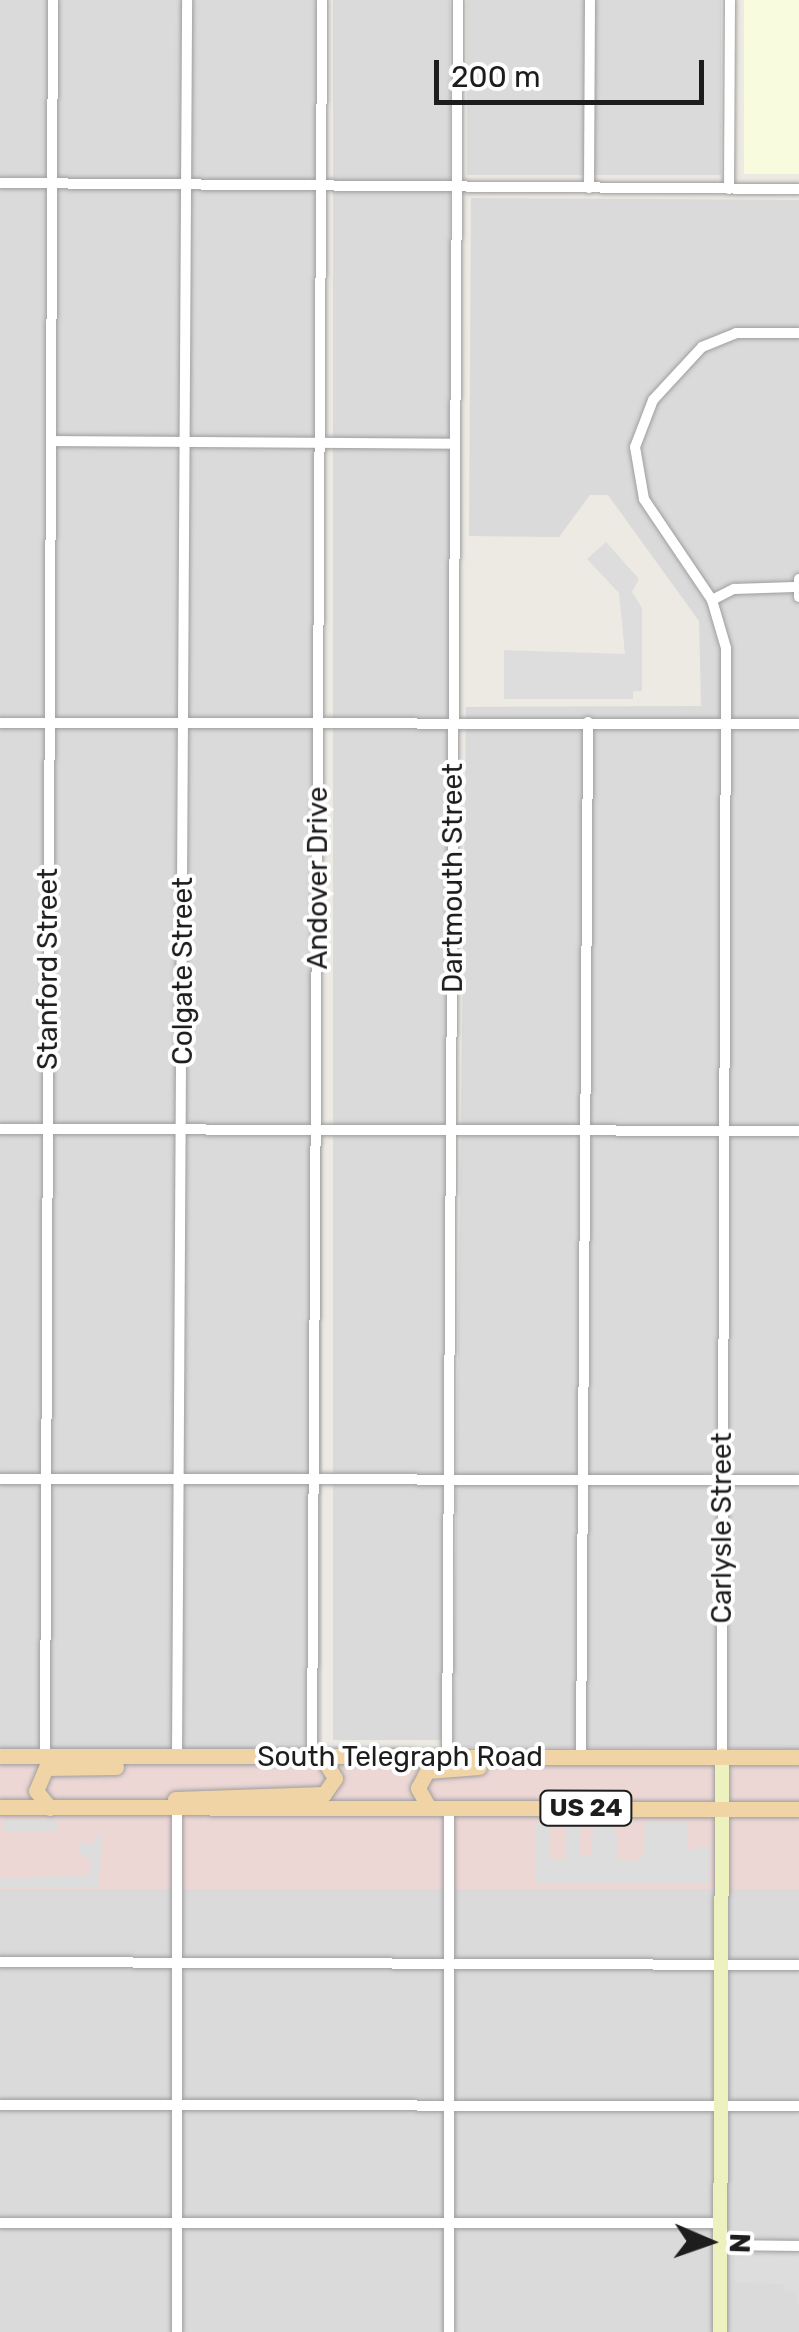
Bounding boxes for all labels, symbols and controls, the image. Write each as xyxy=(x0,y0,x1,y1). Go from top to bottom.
scale bar xyxy=(439,40,709,102)
text: 200 m xyxy=(451,59,541,95)
street label: Dartmouth Street xyxy=(436,763,470,993)
street label: Andover Drive xyxy=(301,786,335,970)
street label: Stanford Street xyxy=(31,868,65,1070)
street label: Colgate Street xyxy=(166,877,200,1065)
street label: Carlysle Street xyxy=(705,1432,739,1624)
street label: South Telegraph Road xyxy=(257,1740,543,1774)
road number: US 24 xyxy=(538,1788,634,1828)
north arrow xyxy=(659,2192,759,2292)
text: N xyxy=(723,2232,756,2254)

